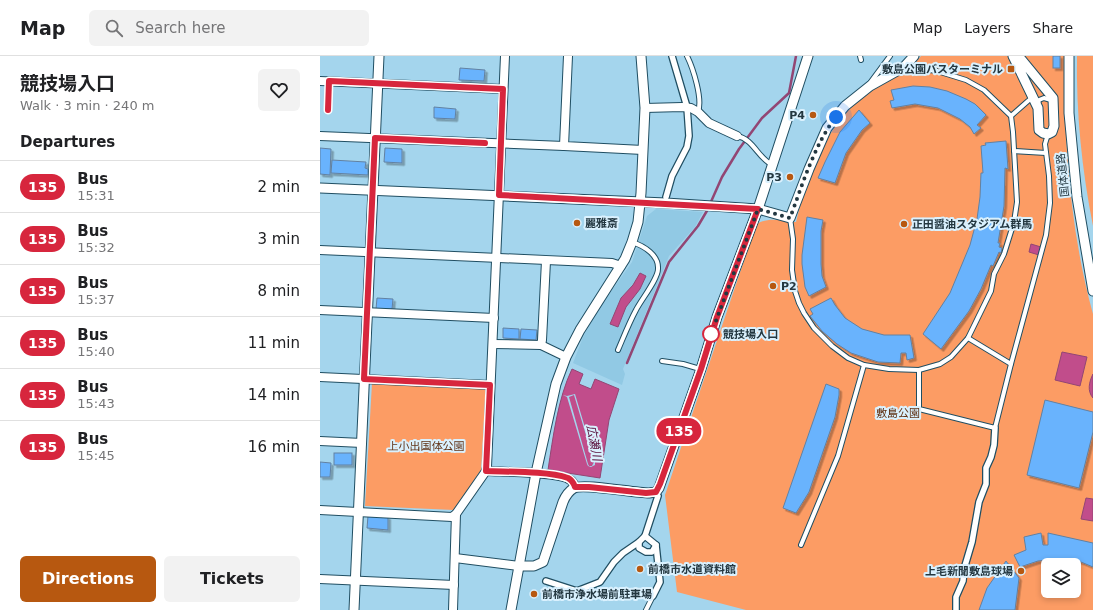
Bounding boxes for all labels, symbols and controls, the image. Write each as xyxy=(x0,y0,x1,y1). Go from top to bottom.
search box xyxy=(89,10,369,46)
text: Map xyxy=(20,17,65,39)
icon: search xyxy=(103,17,125,39)
text: Search here xyxy=(135,19,225,37)
text: Map xyxy=(913,20,942,36)
text: Layers xyxy=(964,20,1011,36)
text: Share xyxy=(1033,20,1073,36)
place label: 敷島公園バスターミナル xyxy=(882,63,1003,76)
marker: 敷島公園バスターミナル xyxy=(1006,64,1016,74)
button: heart xyxy=(258,69,300,111)
text: 競技場入口 xyxy=(20,72,115,94)
text: Walk · 3 min · 240 m xyxy=(20,98,154,113)
your location xyxy=(826,107,846,127)
place label: P4 xyxy=(789,109,805,122)
marker: P4 xyxy=(808,110,818,120)
text: Departures xyxy=(20,133,115,151)
street label: 国体道路 xyxy=(1054,152,1072,198)
text: Bus xyxy=(77,170,108,188)
place label: P3 xyxy=(766,171,782,184)
marker: P3 xyxy=(785,172,795,182)
text: 2 min xyxy=(257,178,300,196)
text: 135 xyxy=(28,179,57,195)
text: 15:31 xyxy=(77,188,115,203)
place label: 麗雅斎 xyxy=(585,217,618,230)
marker: 麗雅斎 xyxy=(572,218,582,228)
place label: 正田醤油スタジアム群馬 xyxy=(912,218,1032,231)
marker: 正田醤油スタジアム群馬 xyxy=(899,219,909,229)
text: Bus xyxy=(77,222,108,240)
text: 3 min xyxy=(257,230,300,248)
text: 135 xyxy=(28,231,57,247)
text: 15:32 xyxy=(77,240,115,255)
text: Bus xyxy=(77,274,108,292)
place label: P2 xyxy=(781,280,797,293)
marker: P2 xyxy=(768,281,778,291)
text: 8 min xyxy=(257,282,300,300)
text: 135 xyxy=(28,283,57,299)
text: 15:37 xyxy=(77,292,115,307)
marker: 競技場入口 xyxy=(702,325,720,343)
text: Bus xyxy=(77,326,108,344)
place label: 競技場入口 xyxy=(723,328,778,341)
text: 11 min xyxy=(248,334,300,352)
text: 135 xyxy=(28,335,57,351)
text: 15:40 xyxy=(77,344,115,359)
text: Bus xyxy=(77,378,108,396)
text: 14 min xyxy=(248,386,300,404)
text: 135 xyxy=(28,387,57,403)
text: 15:43 xyxy=(77,396,115,411)
park label: 敷島公園 xyxy=(876,407,920,420)
line badge: 135 xyxy=(656,418,702,444)
text: 135 xyxy=(664,423,694,439)
water label: 広瀬川 xyxy=(584,424,605,464)
text: Bus xyxy=(77,430,108,448)
text: 16 min xyxy=(248,438,300,456)
text: 135 xyxy=(28,439,57,455)
park label: 上小出国体公園 xyxy=(388,440,465,453)
text: 15:45 xyxy=(77,448,115,463)
button: Directions xyxy=(20,556,156,602)
button: Tickets xyxy=(164,556,300,602)
map controls xyxy=(1041,558,1081,598)
button: layers xyxy=(1041,558,1081,598)
place label: 前橋市水道資料館 xyxy=(648,563,736,576)
marker: 前橋市水道資料館 xyxy=(635,564,645,574)
place label: 上毛新聞敷島球場 xyxy=(925,565,1013,578)
marker: 上毛新聞敷島球場 xyxy=(1016,566,1026,576)
place label: 前橋市浄水場前駐車場 xyxy=(542,588,652,601)
marker: 前橋市浄水場前駐車場 xyxy=(529,589,539,599)

